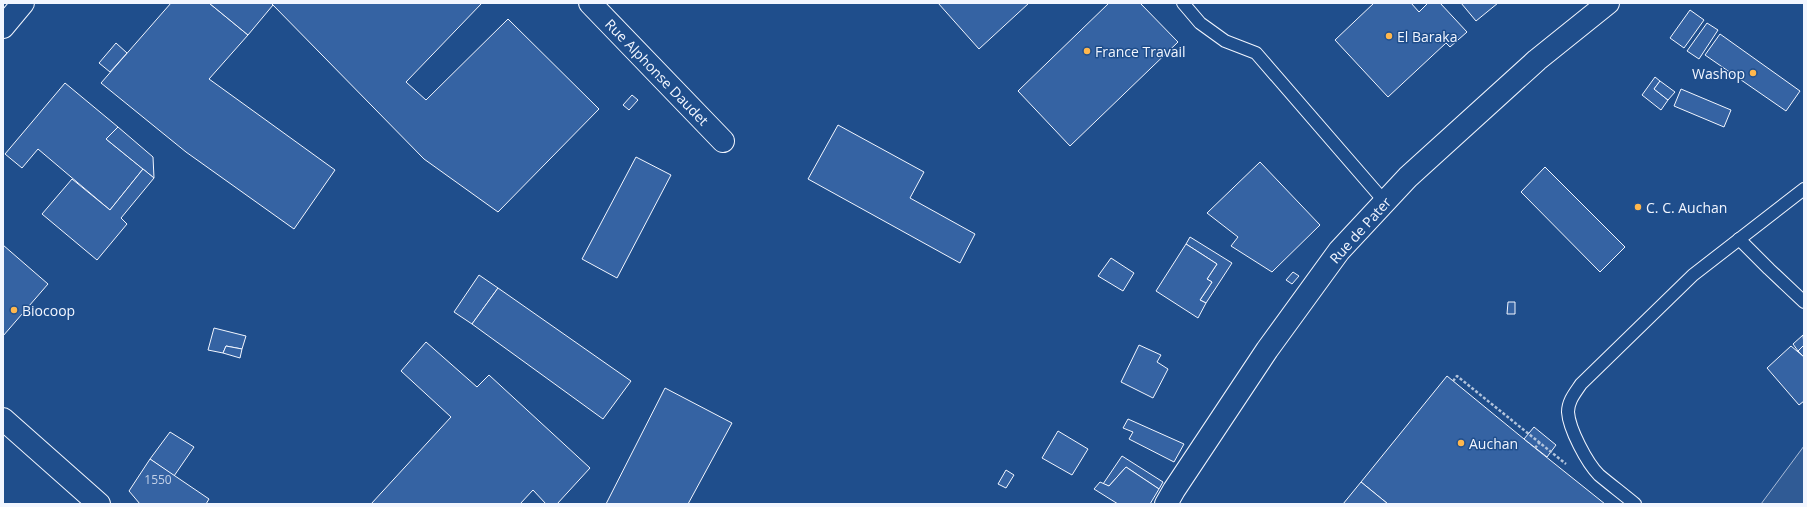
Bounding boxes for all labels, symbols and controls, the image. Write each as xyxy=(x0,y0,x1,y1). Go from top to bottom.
street label: Rue Alphonse Daudet xyxy=(601,15,713,129)
place label: El Baraka xyxy=(1397,27,1457,46)
marker: El Baraka xyxy=(1384,31,1394,41)
place label: France Travail xyxy=(1095,42,1186,61)
marker: France Travail xyxy=(1082,46,1092,56)
place label: Washop xyxy=(1692,64,1745,83)
marker: Washop xyxy=(1748,68,1758,78)
street label: Rue de Pater xyxy=(1325,192,1395,267)
place label: C. C. Auchan xyxy=(1646,198,1727,217)
marker: C. C. Auchan xyxy=(1633,202,1643,212)
place label: Biocoop xyxy=(22,301,75,320)
marker: Biocoop xyxy=(9,305,19,315)
place label: Auchan xyxy=(1469,434,1518,453)
marker: Auchan xyxy=(1456,438,1466,448)
house number: 1550 xyxy=(144,471,172,488)

